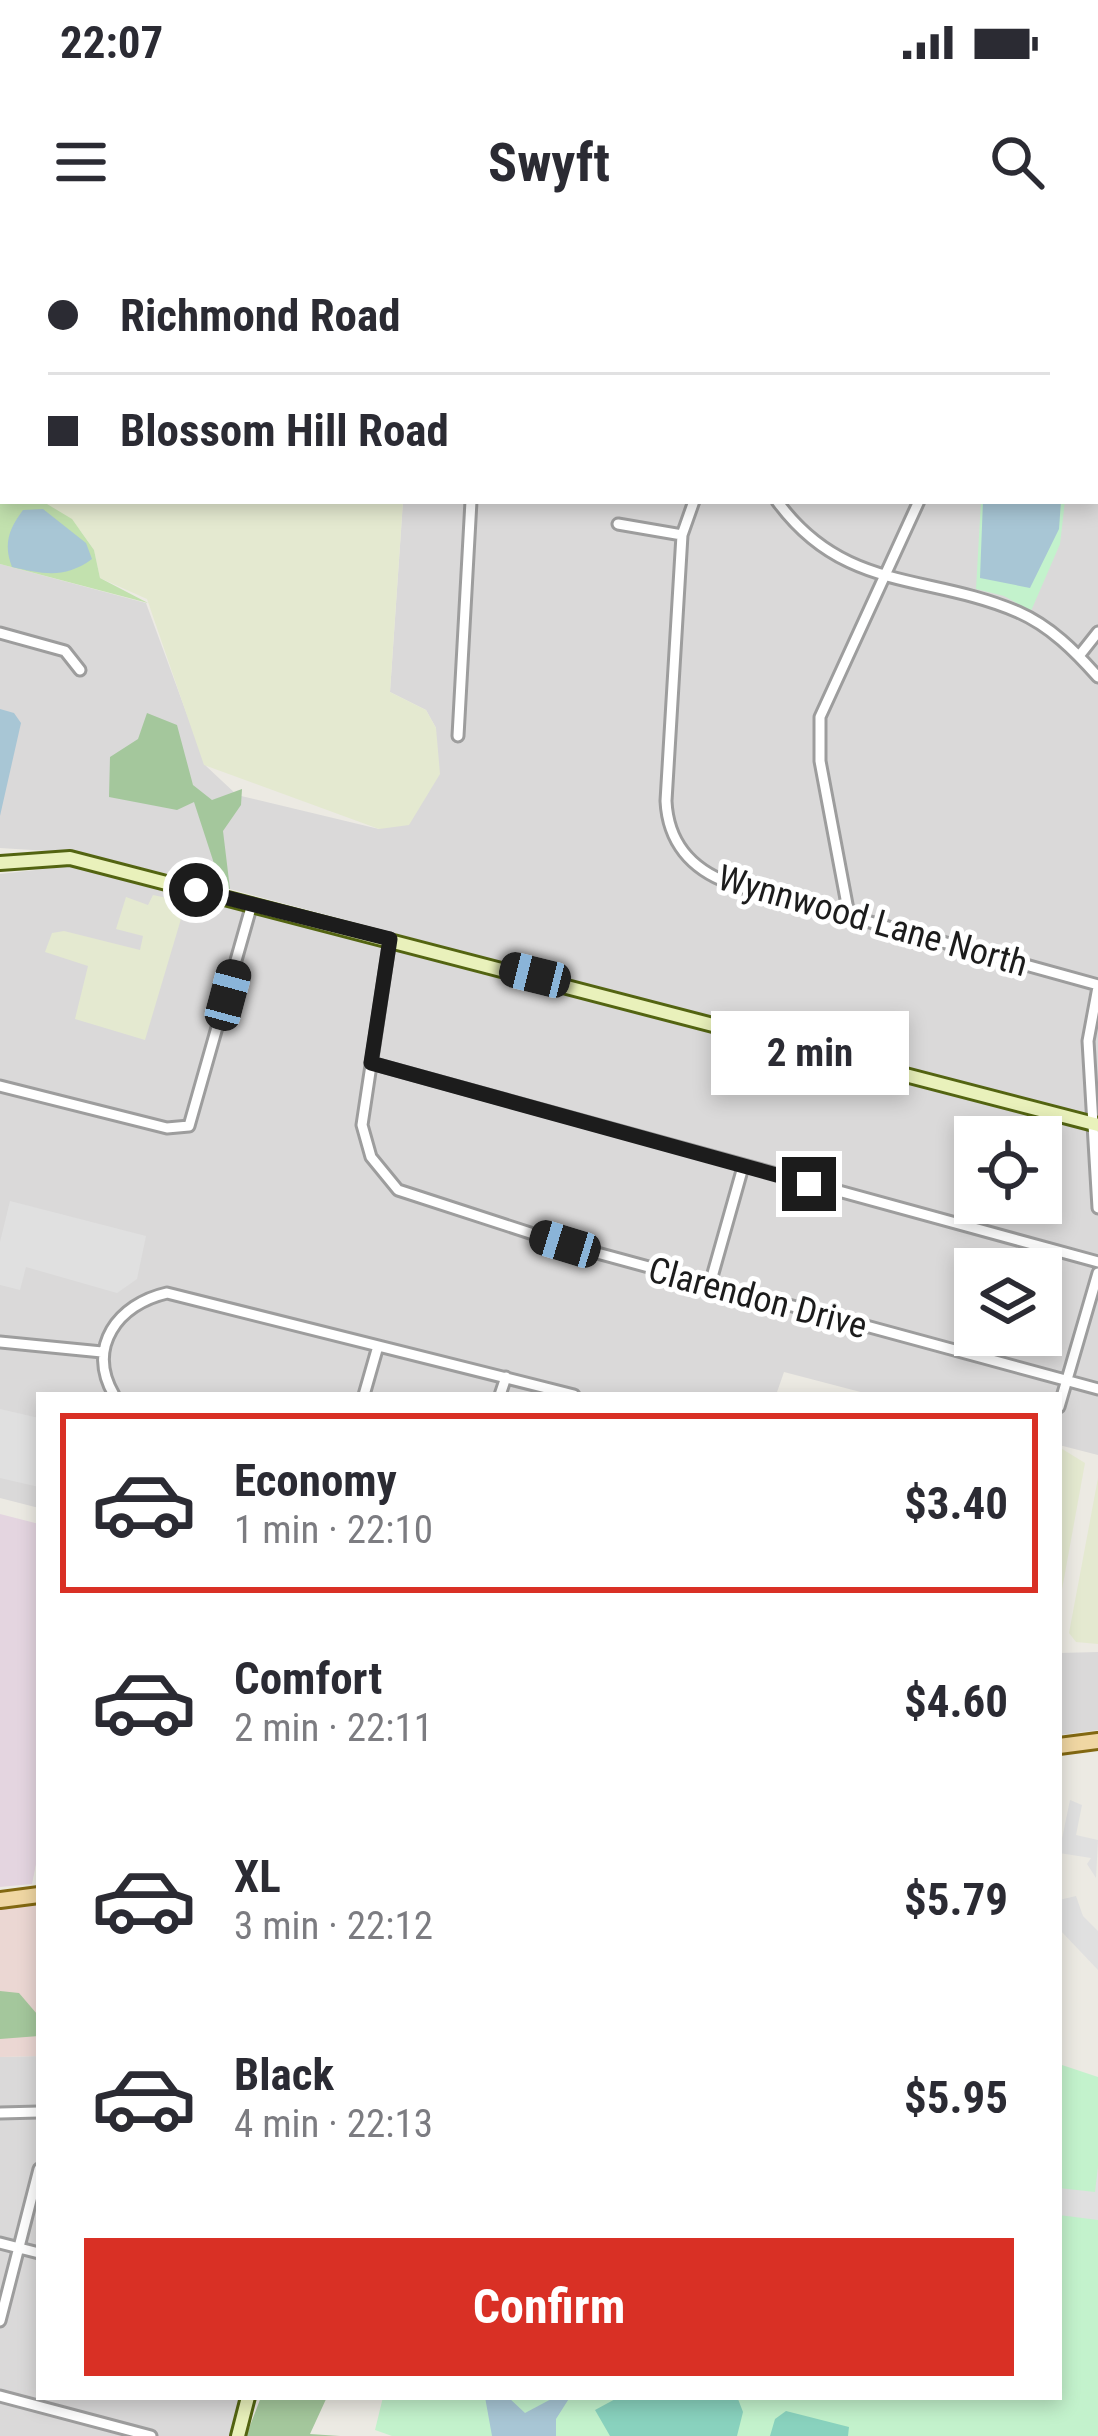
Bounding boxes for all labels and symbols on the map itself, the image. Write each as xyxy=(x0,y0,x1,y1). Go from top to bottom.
street label: Wynnwood Lane North xyxy=(713,857,1032,985)
route start xyxy=(169,863,223,917)
car xyxy=(496,949,574,1001)
car xyxy=(201,956,255,1034)
callout: 2 min xyxy=(710,1010,908,1094)
route end xyxy=(782,1157,836,1211)
car xyxy=(525,1216,605,1272)
street label: Clarendon Drive xyxy=(644,1249,872,1347)

